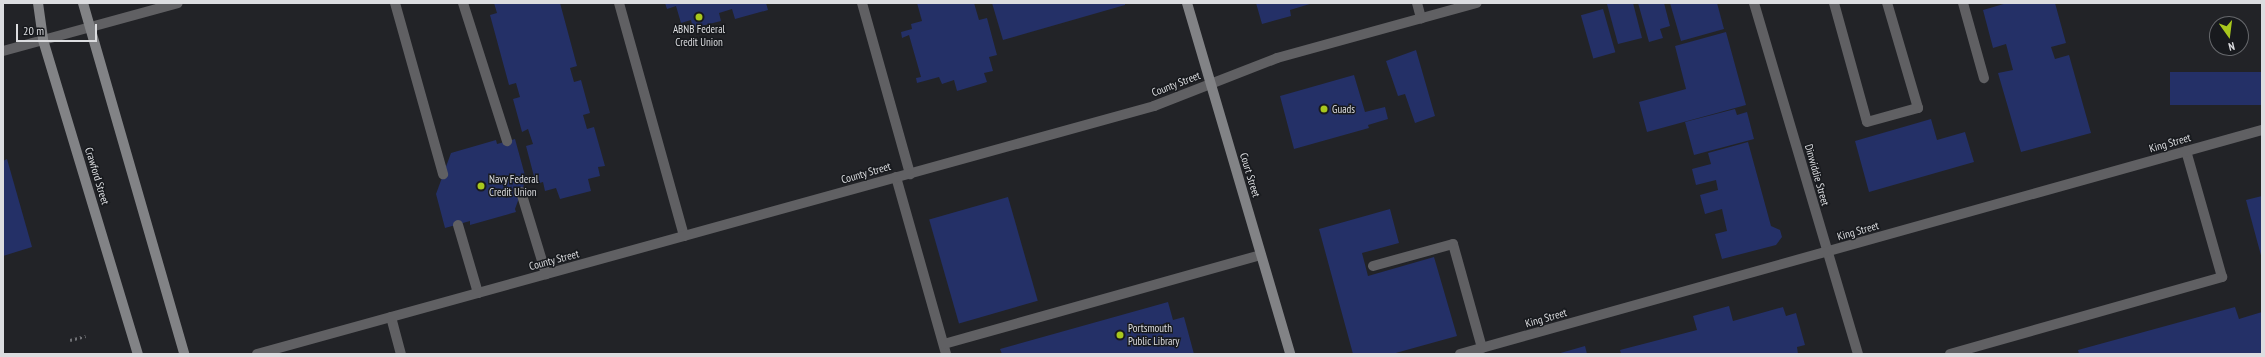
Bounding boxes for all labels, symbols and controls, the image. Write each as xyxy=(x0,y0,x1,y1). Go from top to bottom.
marker: ABNB Federal Credit Union xyxy=(694,12,704,22)
scale bar xyxy=(18,16,99,42)
north arrow xyxy=(2209,16,2249,56)
text: 20 m xyxy=(23,23,44,38)
place label: ABNB Federal Credit Union xyxy=(673,23,725,49)
text: N xyxy=(2227,39,2236,54)
street label: County Street xyxy=(1150,69,1202,99)
place label: Guads xyxy=(1332,102,1355,116)
marker: Guads xyxy=(1319,104,1329,114)
street label: King Street xyxy=(2148,131,2192,155)
street label: Dinwiddie Street xyxy=(1802,143,1832,207)
street label: Crawford Street xyxy=(82,146,112,206)
street label: Court Street xyxy=(1237,151,1263,199)
street label: County Street xyxy=(840,160,892,186)
place label: Navy Federal Credit Union xyxy=(489,173,539,199)
marker: Navy Federal Credit Union xyxy=(476,181,486,191)
street label: King Street xyxy=(1836,219,1880,243)
street label: County Street xyxy=(528,247,580,273)
street label: King Street xyxy=(1524,306,1568,330)
place label: Portsmouth Public Library xyxy=(1128,322,1180,348)
marker: Portsmouth Public Library xyxy=(1115,330,1125,340)

